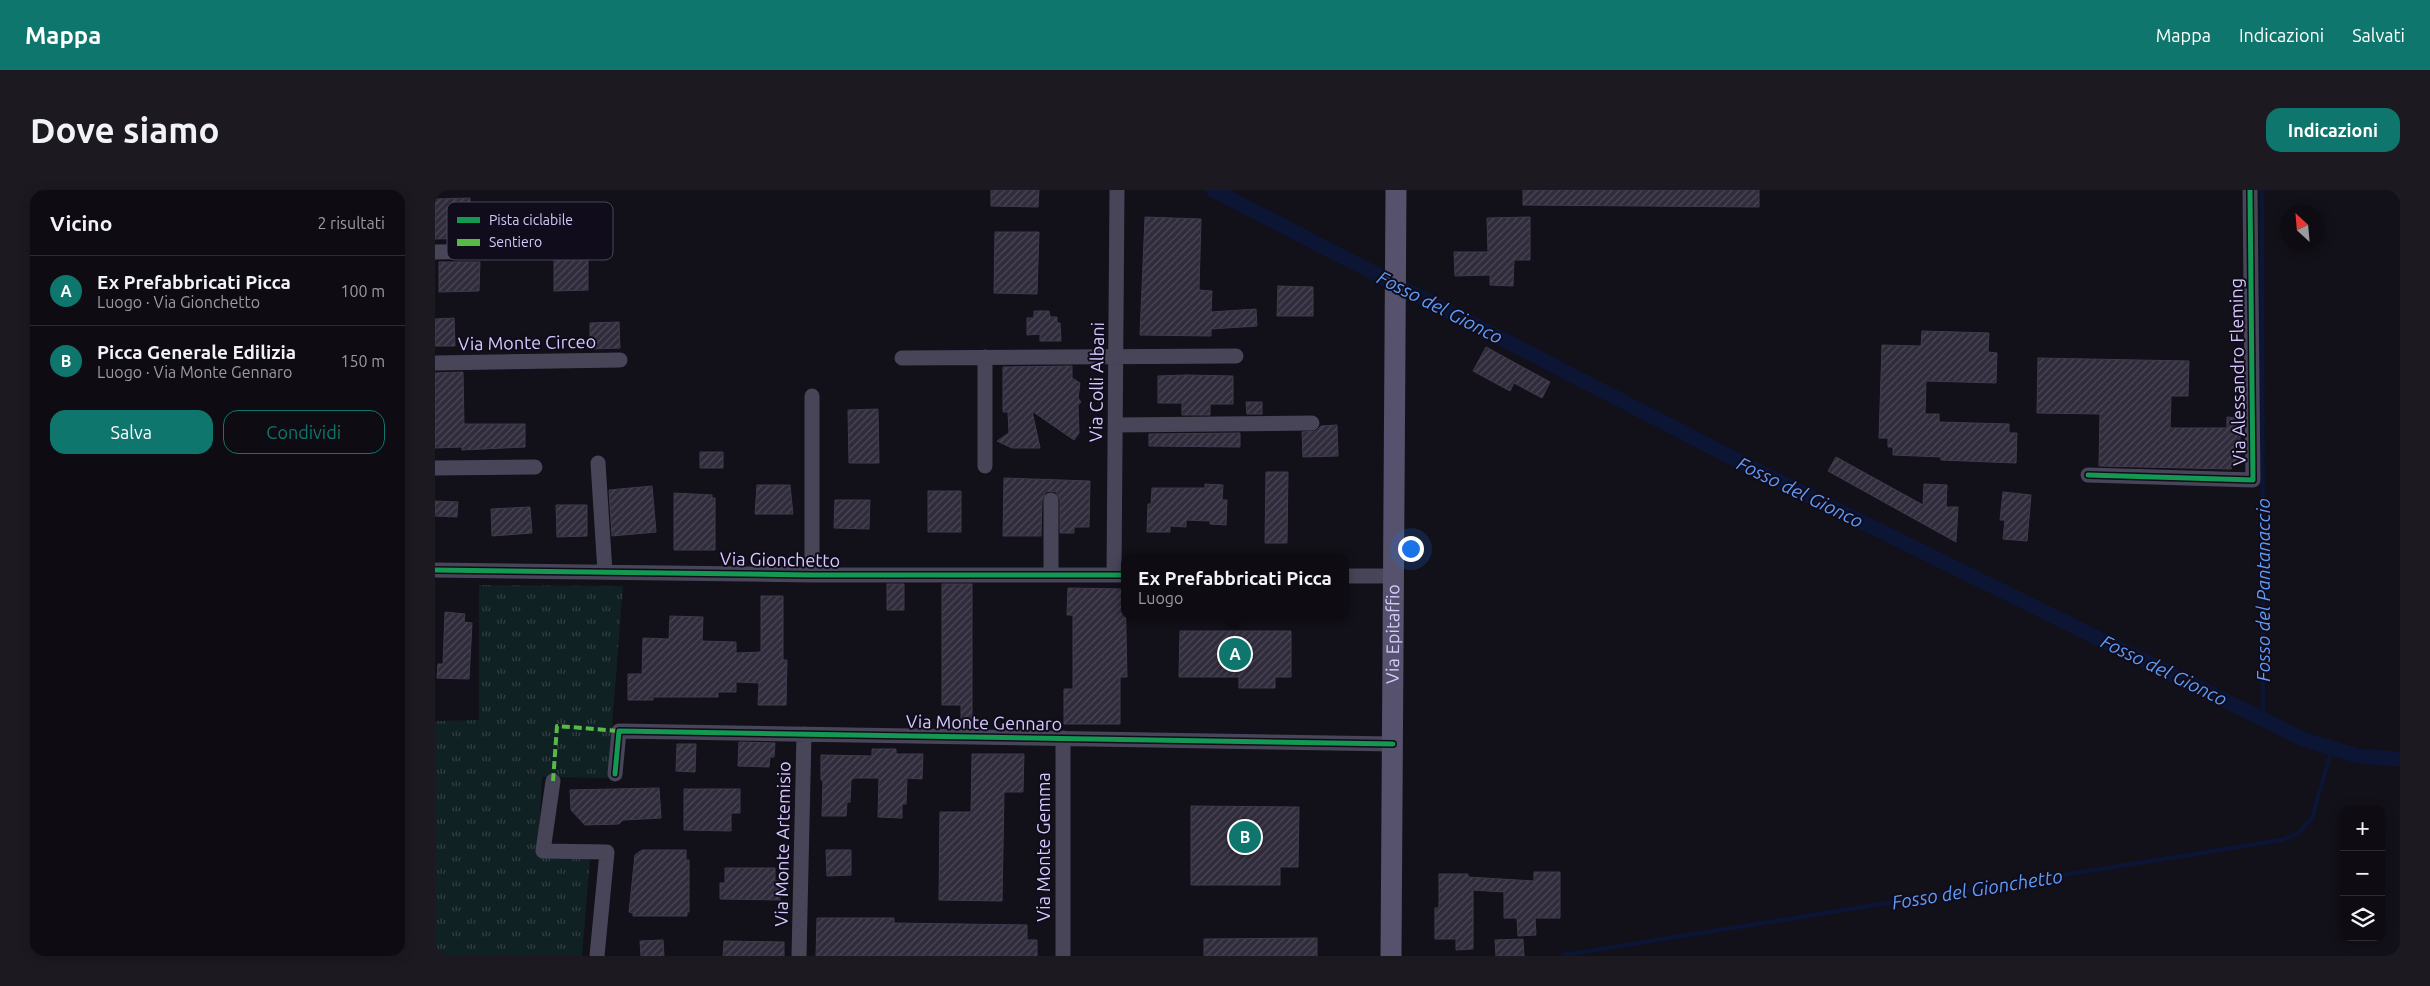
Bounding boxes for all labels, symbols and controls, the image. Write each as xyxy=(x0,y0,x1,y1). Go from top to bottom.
text: Mappa xyxy=(25,22,101,49)
text: Mappa xyxy=(2156,25,2211,45)
text: Indicazioni xyxy=(2239,25,2324,45)
text: Salvati xyxy=(2352,25,2405,45)
button: Indicazioni xyxy=(2266,108,2400,152)
text: Dove siamo xyxy=(30,110,220,150)
legend xyxy=(447,202,613,260)
north arrow xyxy=(2280,205,2325,250)
text: Vicino xyxy=(50,211,112,235)
text: Pista ciclabile xyxy=(489,212,573,228)
text: 2 risultati xyxy=(317,214,385,232)
text: Sentiero xyxy=(489,234,542,250)
water label: Fosso del Gionco xyxy=(1374,266,1506,348)
text: Ex Prefabbricati Picca xyxy=(97,271,291,293)
street label: Via Alessandro Fleming xyxy=(2225,278,2249,466)
text: A xyxy=(60,282,72,300)
text: 100 m xyxy=(340,282,385,300)
text: Luogo · Via Gionchetto xyxy=(97,293,260,311)
street label: Via Colli Albani xyxy=(1085,322,1107,442)
street label: Via Monte Circeo xyxy=(458,331,596,353)
text: Picca Generale Edilizia xyxy=(97,341,296,363)
text: B xyxy=(61,352,71,370)
text: 150 m xyxy=(340,352,385,370)
text: Luogo · Via Monte Gennaro xyxy=(97,363,292,381)
button: Salva xyxy=(50,410,213,454)
button: Condividi xyxy=(223,410,385,454)
water label: Fosso del Gionco xyxy=(1733,452,1867,532)
water label: Fosso del Pantanaccio xyxy=(2252,498,2274,682)
your location xyxy=(1398,536,1424,562)
street label: Via Gionchetto xyxy=(720,548,840,570)
popup xyxy=(1121,554,1349,619)
text: Ex Prefabbricati Picca xyxy=(1138,567,1332,589)
street label: Via Epitaffio xyxy=(1382,584,1402,684)
text: Luogo xyxy=(1138,589,1183,607)
water label: Fosso del Gionco xyxy=(2097,630,2231,710)
pin: A xyxy=(1219,635,1251,673)
street label: Via Monte Gennaro xyxy=(906,711,1062,733)
street label: Via Monte Artemisio xyxy=(771,761,793,927)
street label: Via Monte Gemma xyxy=(1033,772,1053,922)
map controls xyxy=(2340,806,2385,941)
button: + xyxy=(2340,806,2385,851)
pin: B xyxy=(1229,818,1261,856)
button: − xyxy=(2340,851,2385,896)
water label: Fosso del Gionchetto xyxy=(1890,865,2064,913)
button: layers xyxy=(2340,896,2385,941)

